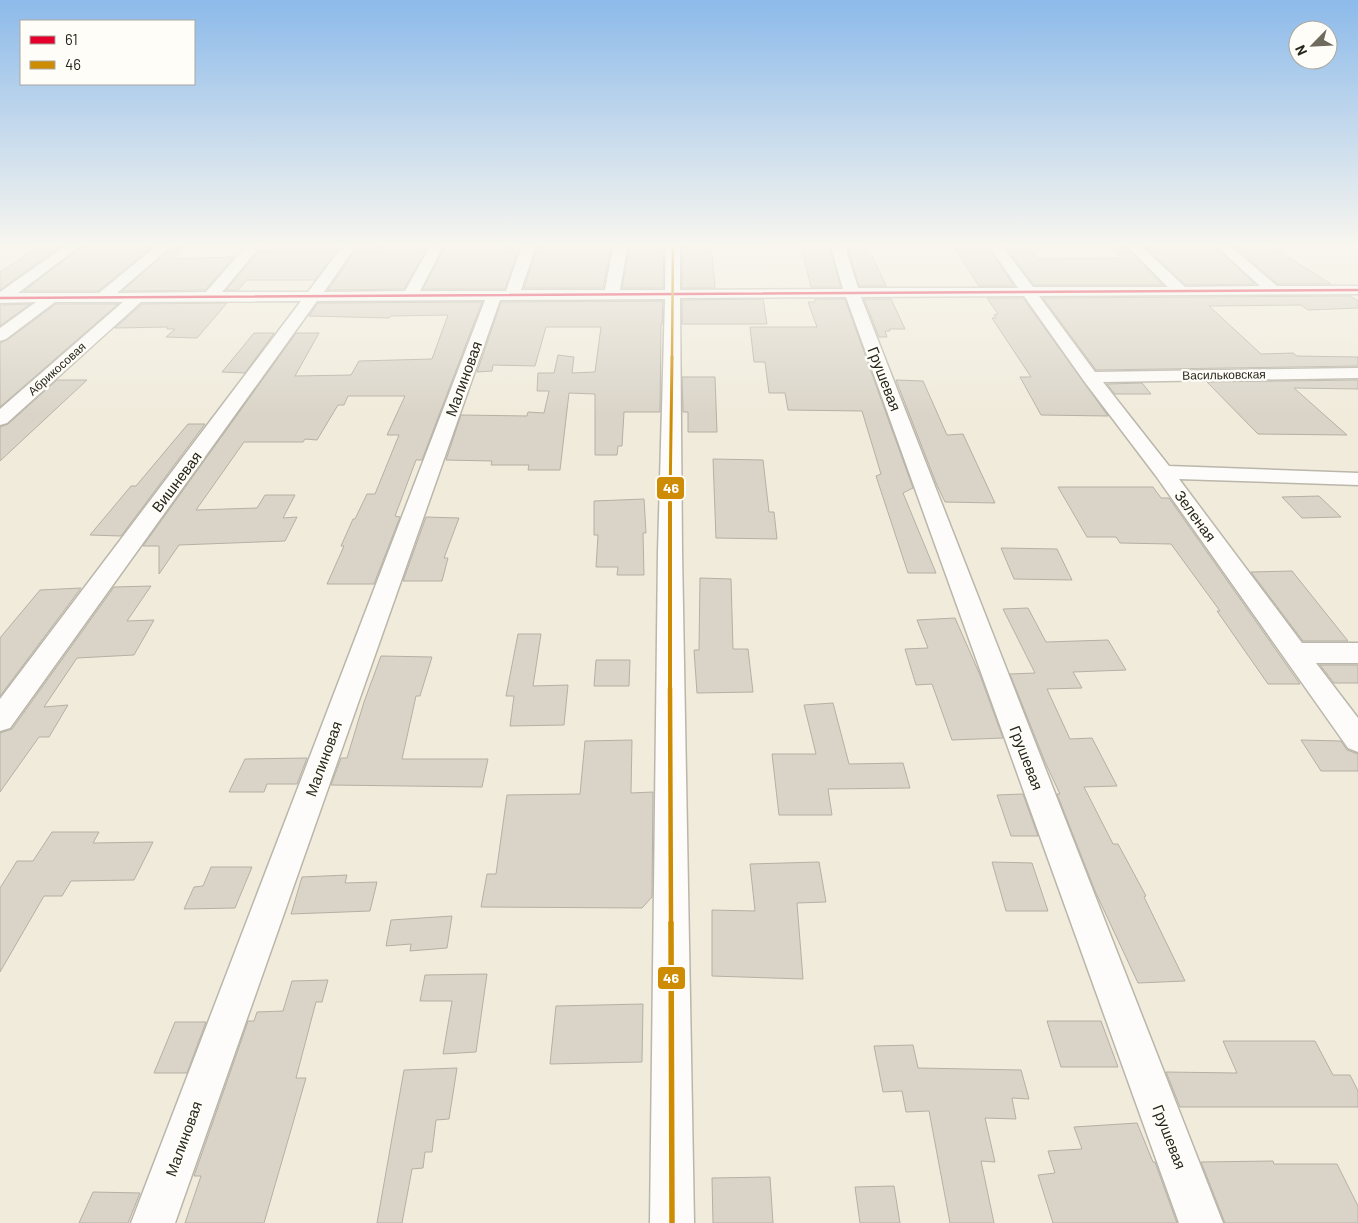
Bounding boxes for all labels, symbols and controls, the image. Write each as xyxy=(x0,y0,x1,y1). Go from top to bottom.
legend xyxy=(20,20,195,85)
north arrow xyxy=(1288,20,1338,70)
text: 61 xyxy=(65,30,78,48)
text: N xyxy=(1291,43,1310,58)
text: 46 xyxy=(65,55,81,73)
street label: Малиновая xyxy=(441,338,485,419)
street label: Абрикосовая xyxy=(25,339,89,398)
street label: Грушевая xyxy=(864,344,905,413)
street label: Васильковская xyxy=(1182,366,1266,382)
street label: Вишневая xyxy=(148,448,205,515)
line badge: 46 xyxy=(656,476,685,500)
text: 46 xyxy=(663,479,679,496)
street label: Зеленая xyxy=(1171,486,1220,544)
street label: Малиновая xyxy=(301,718,345,799)
street label: Грушевая xyxy=(1006,723,1047,792)
line badge: 46 xyxy=(657,966,686,990)
text: 46 xyxy=(663,969,679,986)
street label: Малиновая xyxy=(161,1098,205,1179)
street label: Грушевая xyxy=(1149,1102,1190,1171)

